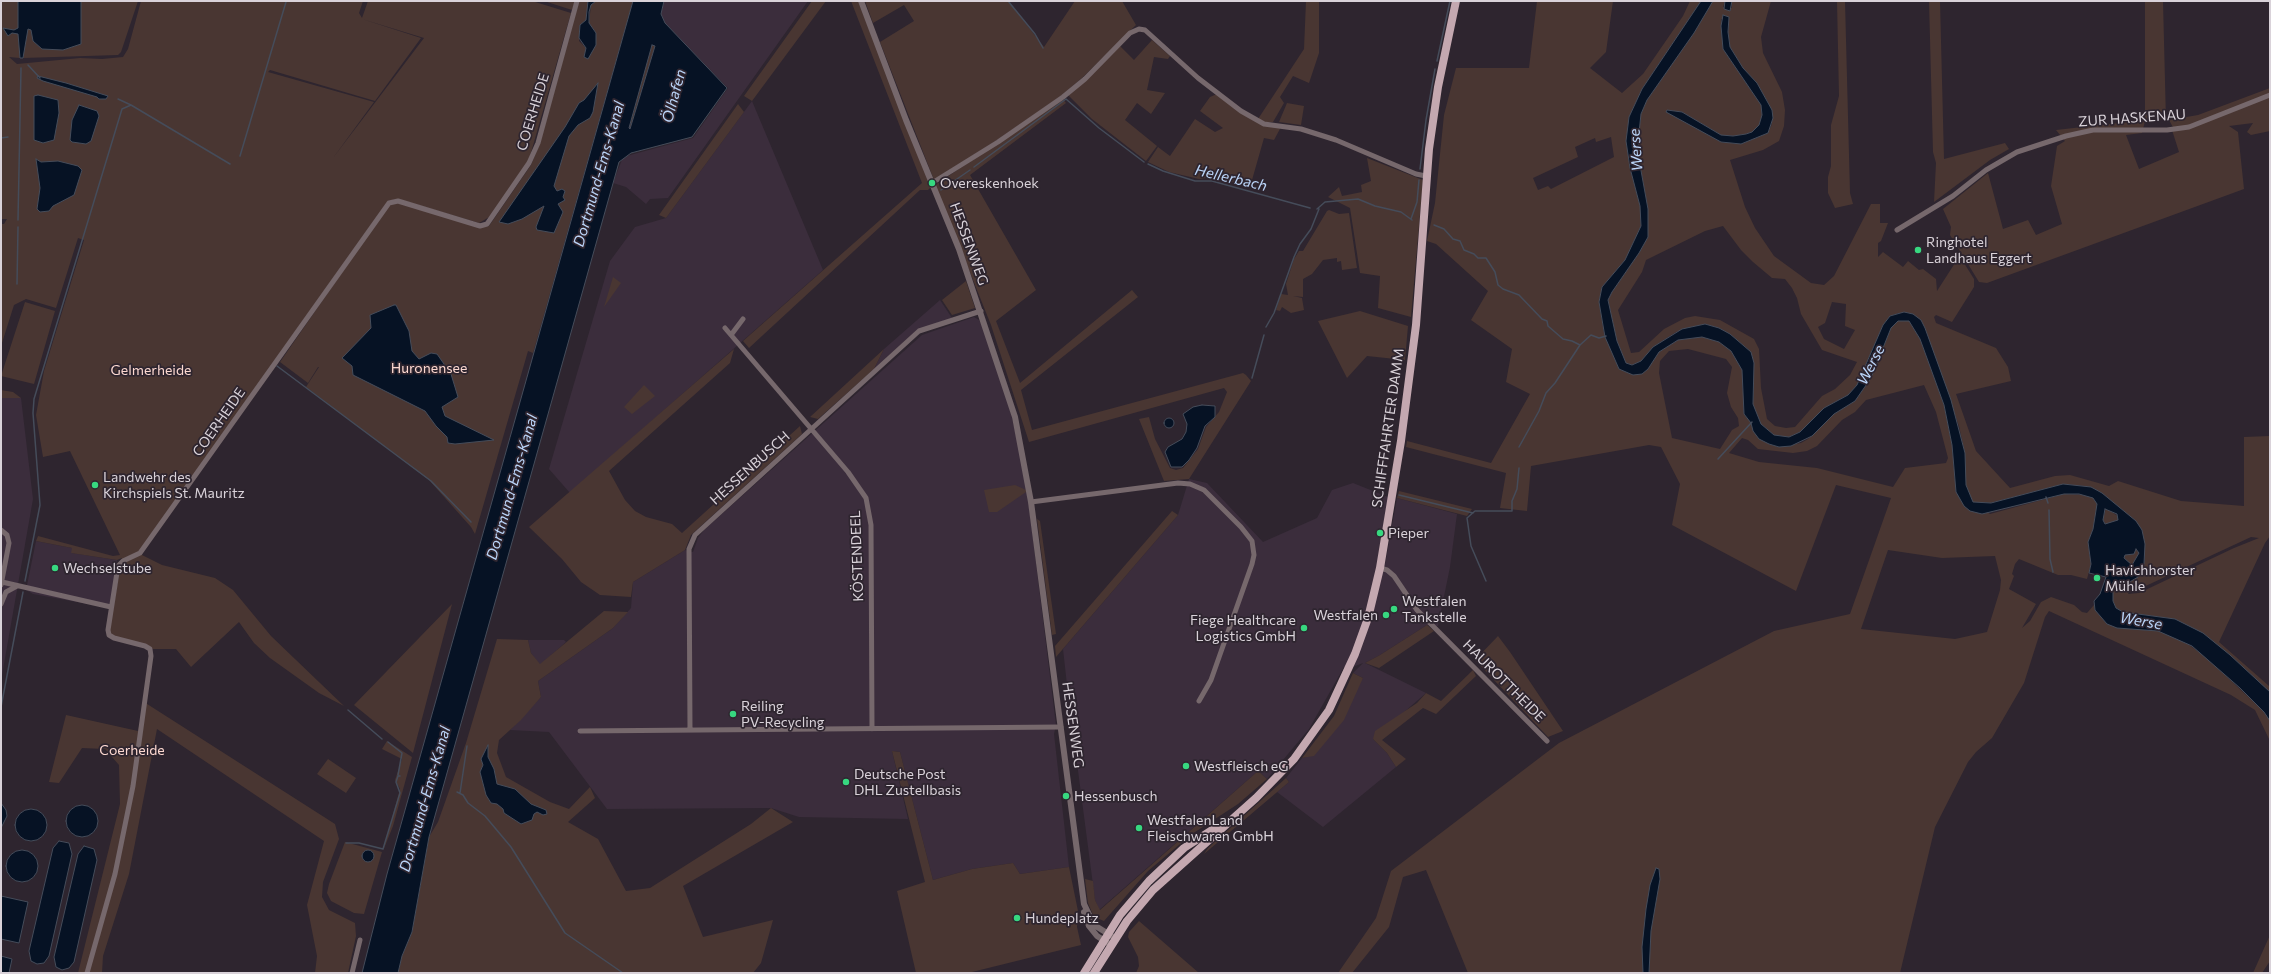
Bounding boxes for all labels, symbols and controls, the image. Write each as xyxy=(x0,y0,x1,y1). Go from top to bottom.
water label: Ölhafen xyxy=(658,67,690,125)
street label: COERHEIDE xyxy=(513,71,553,153)
water label: Dortmund-Ems-Kanal xyxy=(570,99,628,249)
street label: ZUR HASKENAU xyxy=(2078,106,2186,130)
water label: Werse xyxy=(1626,128,1646,172)
water label: Hellerbach xyxy=(1193,161,1269,195)
place label: Overeskenhoek xyxy=(940,175,1039,191)
marker: Overeskenhoek xyxy=(927,178,937,188)
street label: HESSENWEG xyxy=(946,200,992,288)
place label: Ringhotel Landhaus Eggert xyxy=(1926,234,2032,266)
marker: Ringhotel Landhaus Eggert xyxy=(1913,245,1923,255)
water label: Werse xyxy=(1853,342,1889,388)
street label: SCHIFFFAHRTER DAMM xyxy=(1368,347,1408,509)
park label: Huronensee xyxy=(391,360,467,376)
park label: Gelmerheide xyxy=(111,362,191,378)
street label: COERHEIDE xyxy=(189,384,249,460)
water label: Dortmund-Ems-Kanal xyxy=(483,412,541,562)
street label: HESSENBUSCH xyxy=(707,428,793,508)
place label: Landwehr des Kirchspiels St. Mauritz xyxy=(103,469,245,502)
marker: Landwehr des Kirchspiels St. Mauritz xyxy=(90,480,100,490)
street label: KÖSTENDEEL xyxy=(847,510,867,602)
place label: Pieper xyxy=(1388,525,1429,541)
marker: Pieper xyxy=(1375,528,1385,538)
place label: Wechselstube xyxy=(63,560,151,576)
place label: Havichhorster Mühle xyxy=(2105,562,2195,594)
marker: Wechselstube xyxy=(50,563,60,573)
marker: Havichhorster Mühle xyxy=(2092,573,2102,583)
place label: Westfalen Tankstelle xyxy=(1402,593,1467,626)
marker: Westfalen Tankstelle xyxy=(1389,604,1399,614)
place label: Westfalen xyxy=(1314,607,1378,623)
water label: Werse xyxy=(2118,608,2164,634)
marker: Westfalen xyxy=(1381,610,1391,620)
place label: Fiege Healthcare Logistics GmbH xyxy=(1190,612,1296,644)
marker: Fiege Healthcare Logistics GmbH xyxy=(1299,623,1309,633)
street label: HAUROTTHEIDE xyxy=(1459,636,1549,726)
street label: HESSENWEG xyxy=(1059,681,1087,769)
place label: Reiling PV-Recycling xyxy=(741,698,824,730)
marker: Reiling PV-Recycling xyxy=(728,709,738,719)
water label: Dortmund-Ems-Kanal xyxy=(396,724,454,874)
park label: Coerheide xyxy=(99,742,165,758)
place label: Westfleisch eG xyxy=(1194,758,1288,774)
marker: Westfleisch eG xyxy=(1181,761,1191,771)
place label: Deutsche Post DHL Zustellbasis xyxy=(854,766,961,798)
marker: Deutsche Post DHL Zustellbasis xyxy=(841,777,851,787)
place label: Hessenbusch xyxy=(1074,788,1157,804)
marker: Hessenbusch xyxy=(1061,791,1071,801)
place label: WestfalenLand Fleischwaren GmbH xyxy=(1147,812,1274,844)
marker: WestfalenLand Fleischwaren GmbH xyxy=(1134,823,1144,833)
place label: Hundeplatz xyxy=(1025,910,1099,926)
marker: Hundeplatz xyxy=(1012,913,1022,923)

